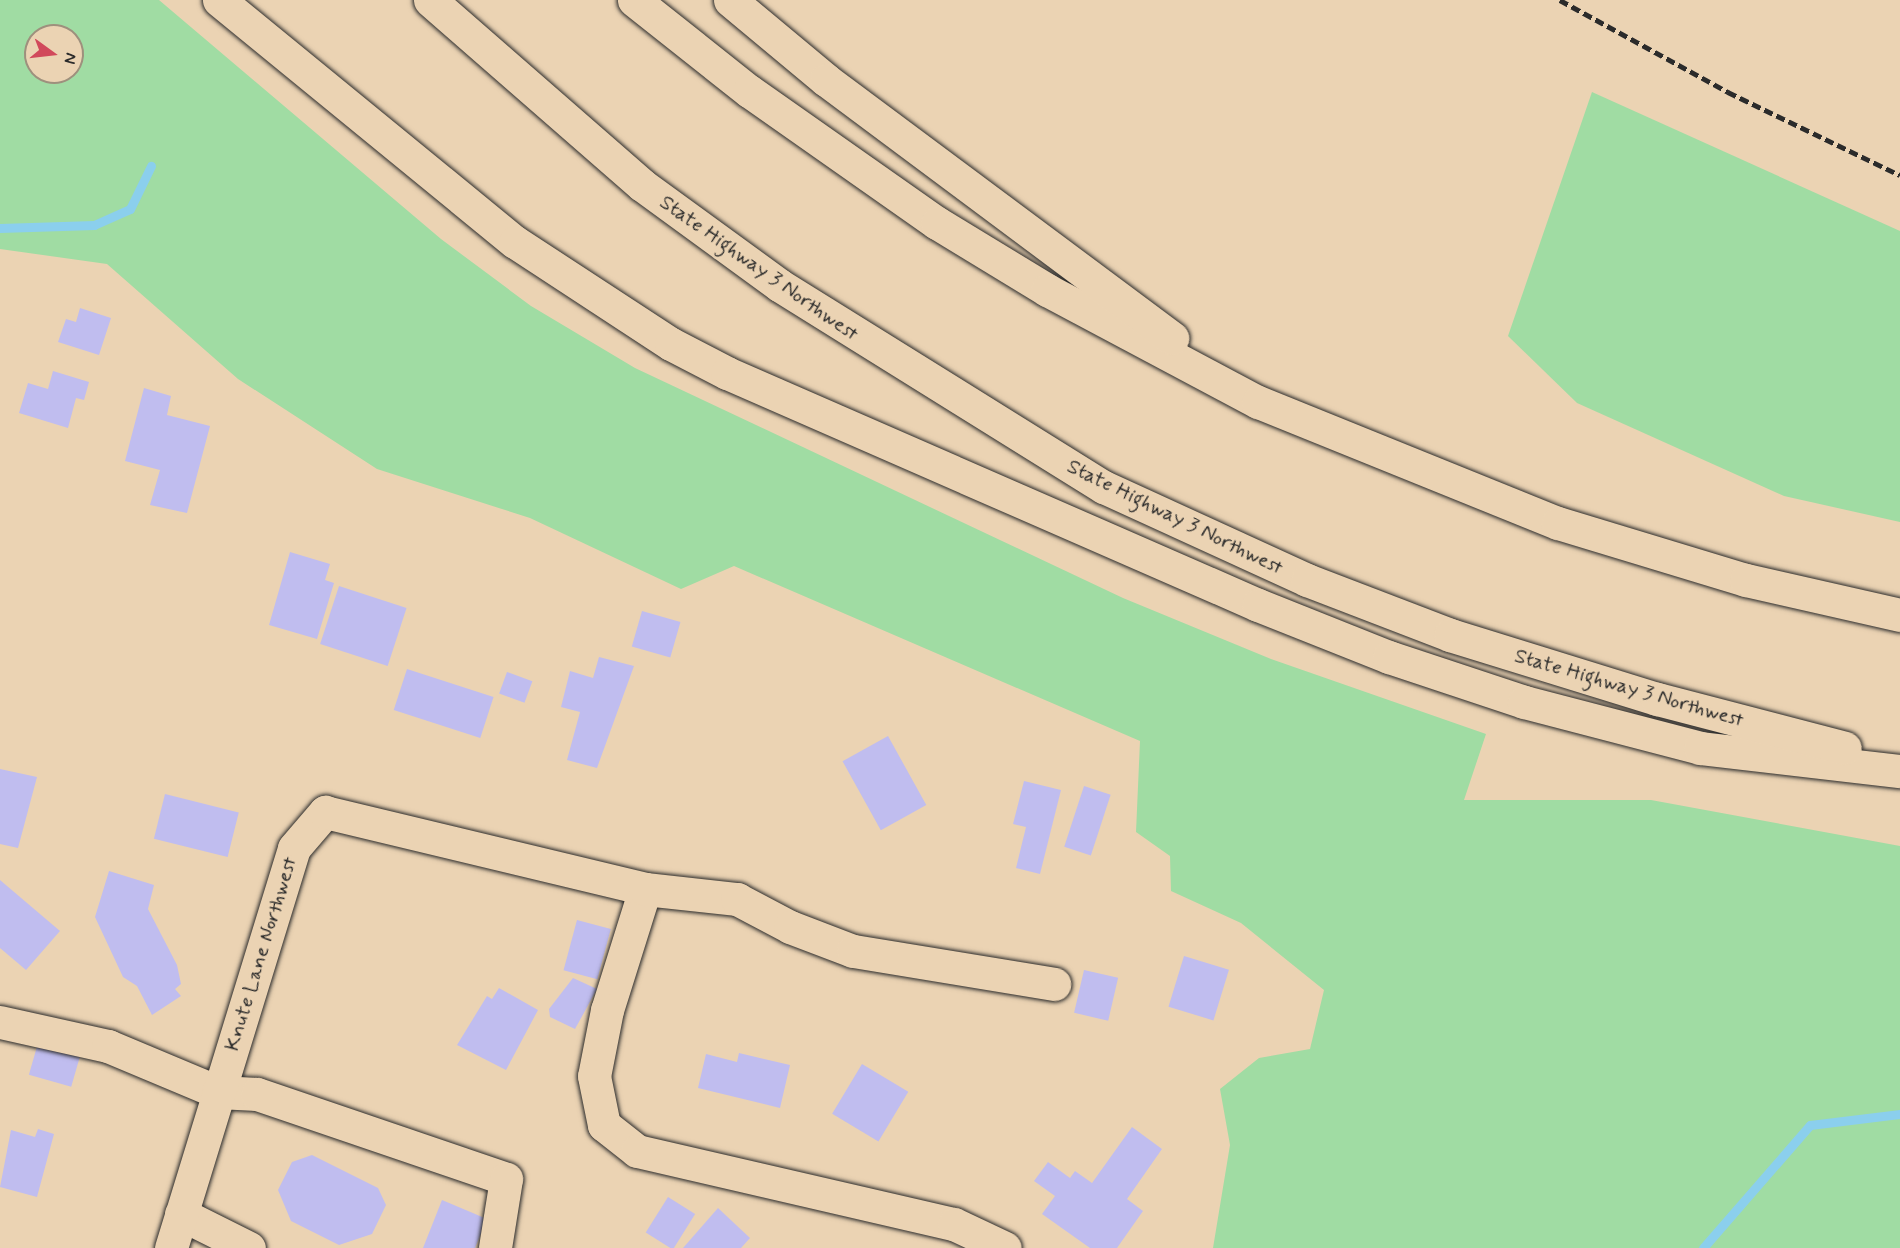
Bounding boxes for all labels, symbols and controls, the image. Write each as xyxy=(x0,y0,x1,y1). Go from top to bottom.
north arrow xyxy=(24,24,84,84)
text: N xyxy=(58,50,81,66)
street label: State Highway 3 Northwest xyxy=(655,190,863,346)
street label: State Highway 3 Northwest xyxy=(1063,454,1287,580)
street label: State Highway 3 Northwest xyxy=(1512,643,1746,733)
street label: Knute Lane Northwest xyxy=(220,855,302,1053)

